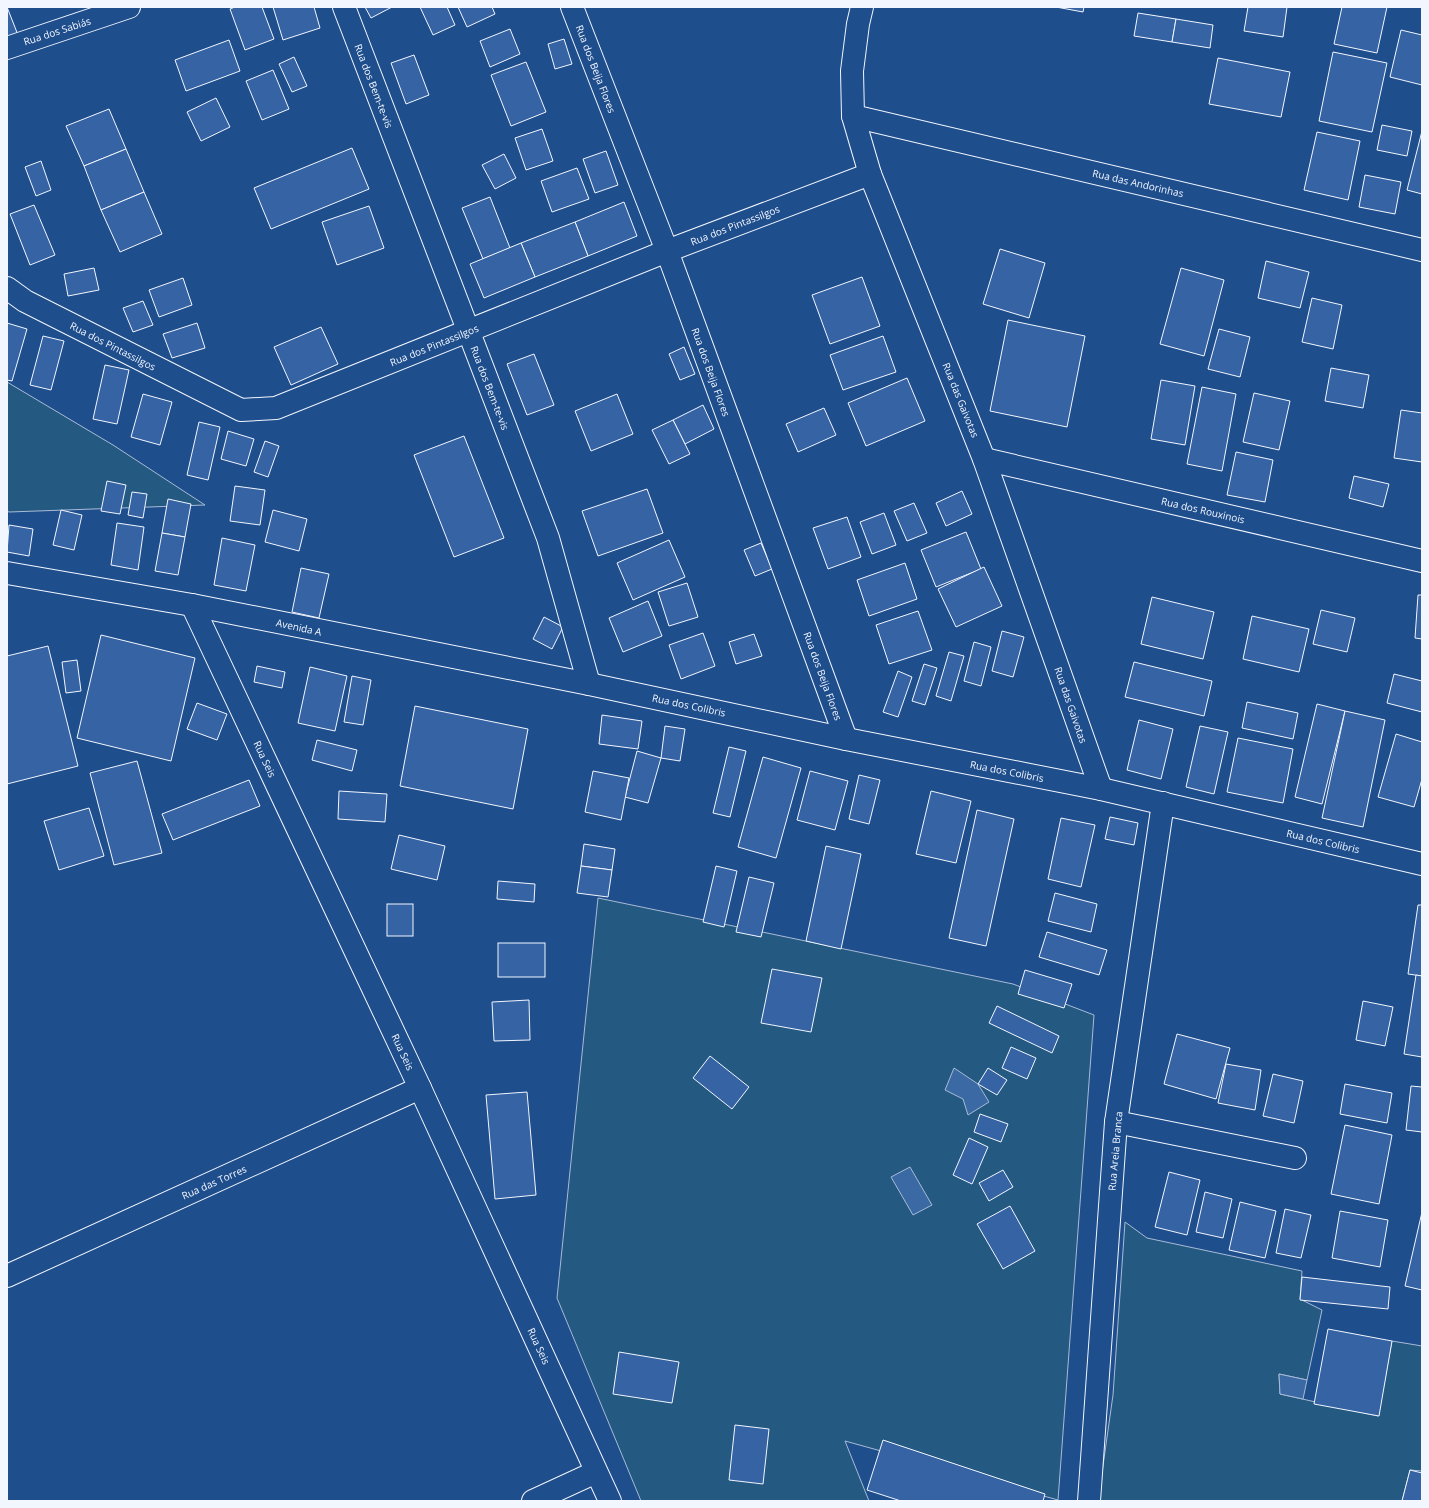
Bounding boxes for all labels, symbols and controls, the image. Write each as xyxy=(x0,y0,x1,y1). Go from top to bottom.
street label: Rua dos Sabiás xyxy=(22,13,93,48)
street label: Rua dos Beija Flores xyxy=(573,23,619,115)
street label: Rua dos Bem-te-vis xyxy=(351,42,397,130)
street label: Rua das Andorinhas xyxy=(1091,166,1185,200)
street label: Rua dos Pintassilgos xyxy=(688,201,782,248)
street label: Rua dos Pintassilgos xyxy=(68,318,159,374)
street label: Rua dos Pintassilgos xyxy=(388,321,481,369)
street label: Rua dos Beija Flores xyxy=(688,326,734,418)
street label: Rua dos Bem-te-vis xyxy=(467,344,513,432)
street label: Rua das Gaivotas xyxy=(940,360,983,440)
street label: Rua dos Rouxinois xyxy=(1160,494,1246,526)
street label: Avenida A xyxy=(275,615,324,639)
street label: Rua dos Beija Flores xyxy=(800,630,846,722)
street label: Rua das Gaivotas xyxy=(1051,665,1091,745)
street label: Rua dos Colibris xyxy=(651,690,727,720)
street label: Rua Seis xyxy=(250,738,280,780)
street label: Rua dos Colibris xyxy=(969,757,1045,785)
street label: Rua dos Colibris xyxy=(1285,826,1361,856)
street label: Rua Seis xyxy=(388,1031,418,1073)
street label: Rua Areia Branca xyxy=(1105,1111,1125,1191)
street label: Rua das Torres xyxy=(179,1161,249,1203)
street label: Rua Seis xyxy=(524,1325,554,1367)

